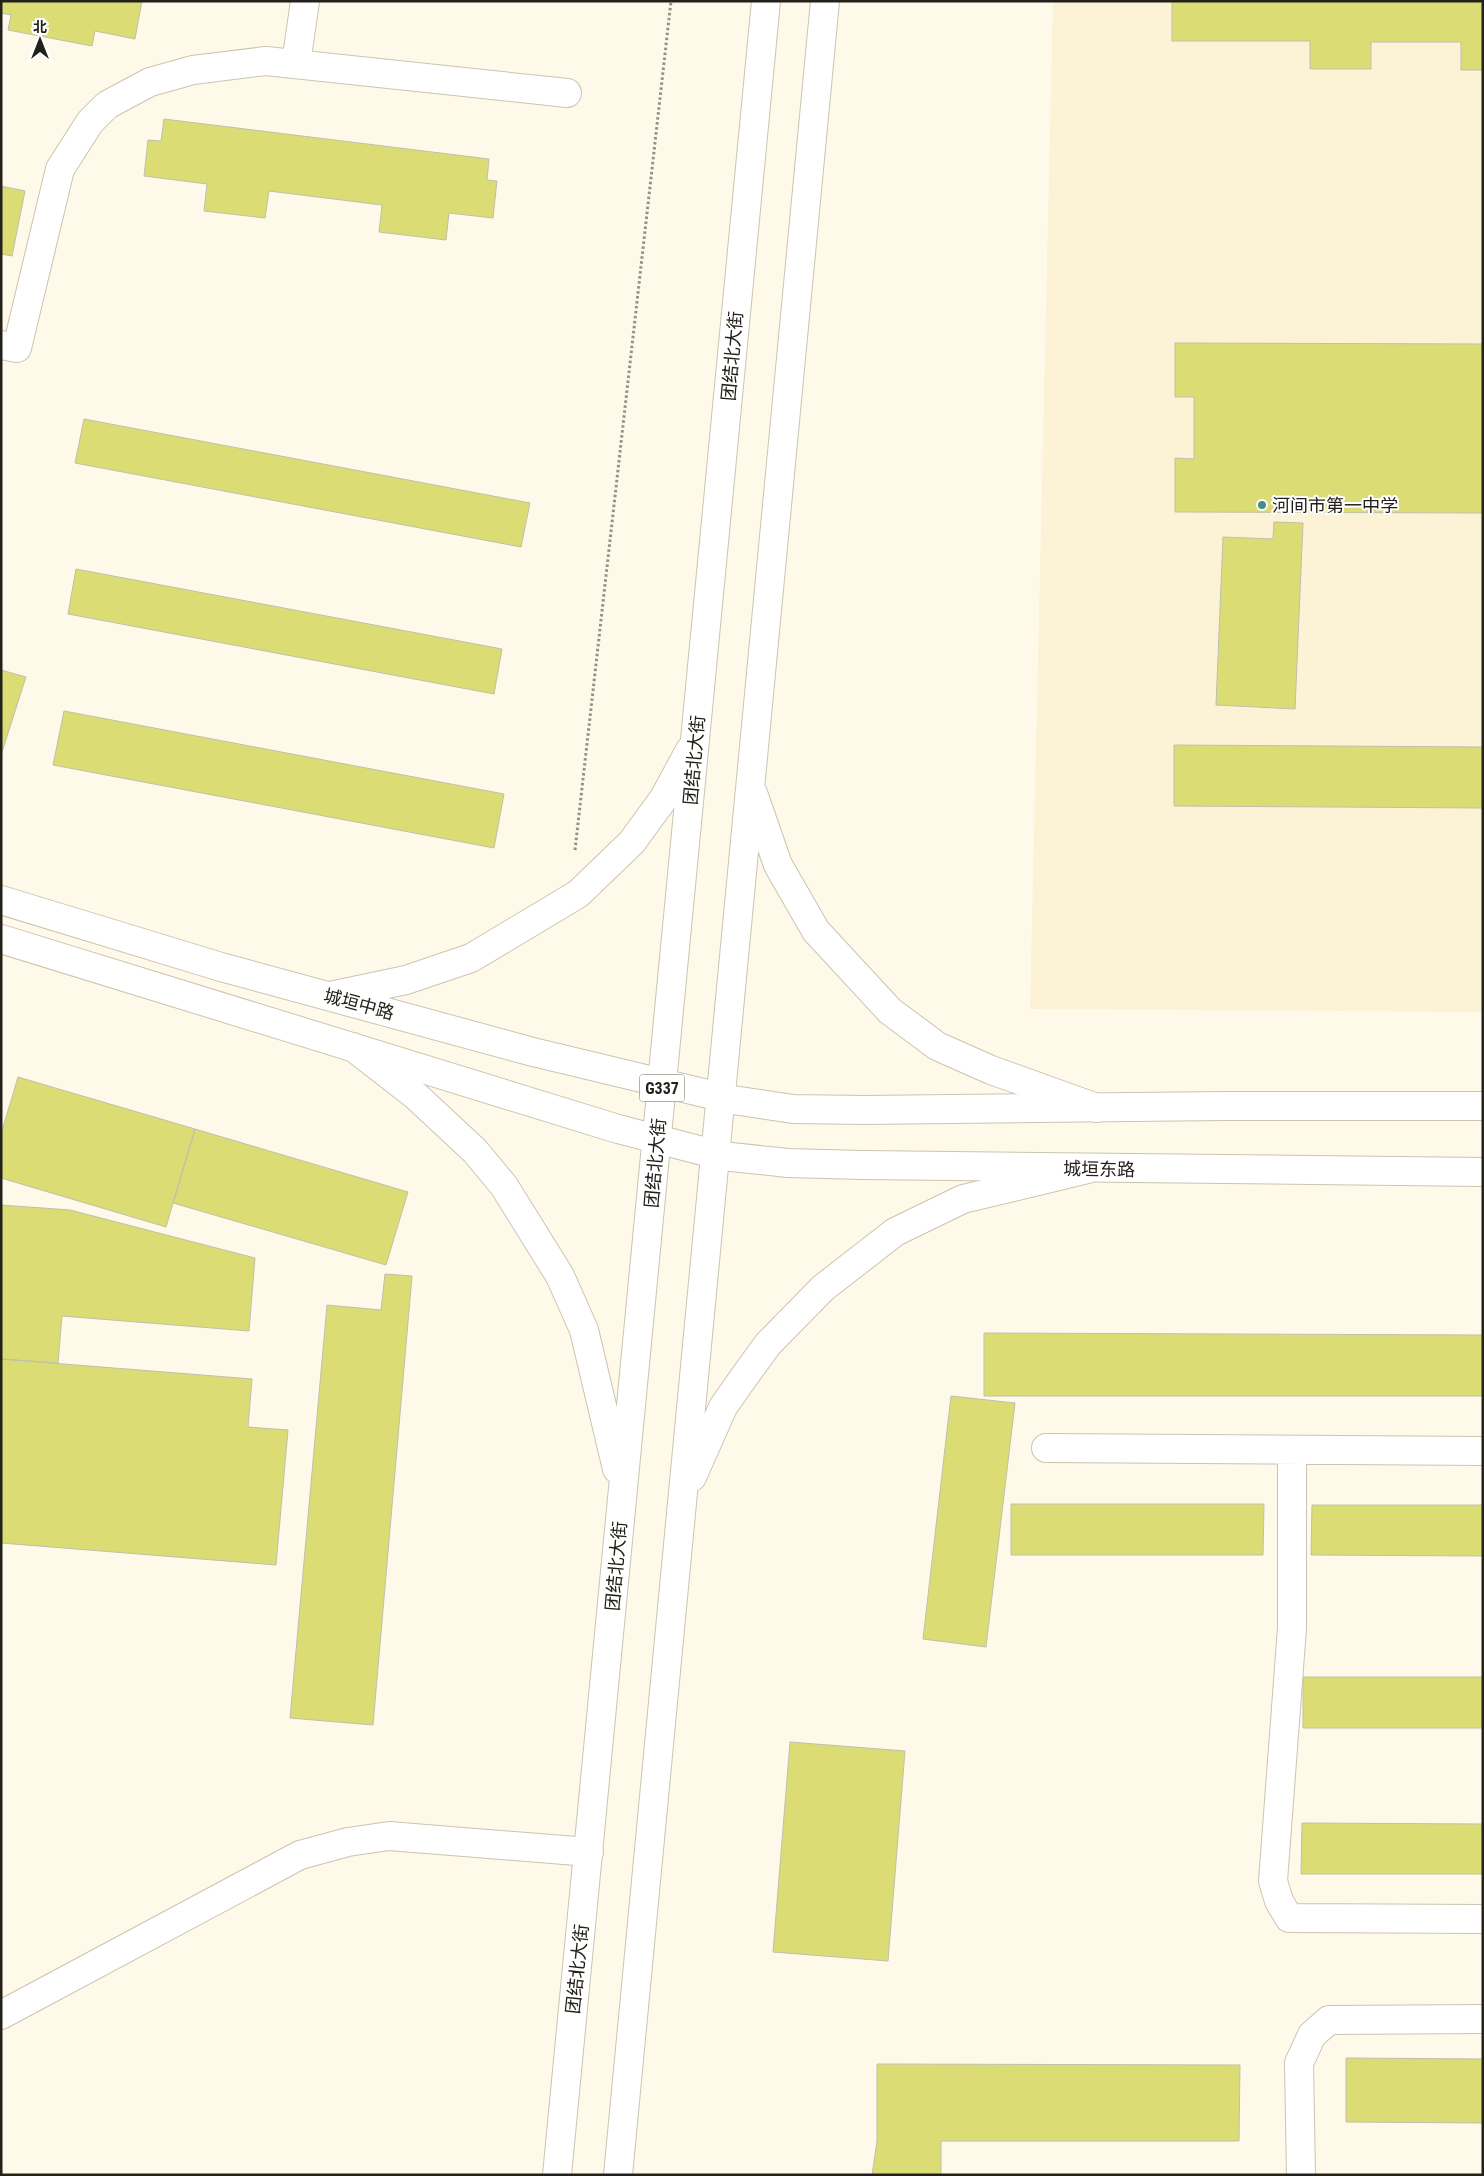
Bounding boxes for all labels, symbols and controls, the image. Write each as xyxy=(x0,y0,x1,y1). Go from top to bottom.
north arrow xyxy=(15,15,65,65)
text: 北 xyxy=(33,19,47,35)
street label: 团结北大街 xyxy=(718,310,746,402)
place label: 河间市第一中学 xyxy=(1272,495,1398,516)
marker: 河间市第一中学 xyxy=(1256,499,1268,511)
street label: 团结北大街 xyxy=(680,714,708,806)
street label: 城垣中路 xyxy=(322,985,396,1023)
road number: G337 xyxy=(640,1074,684,1102)
street label: 团结北大街 xyxy=(641,1117,669,1209)
street label: 城垣东路 xyxy=(1063,1158,1135,1180)
street label: 团结北大街 xyxy=(602,1520,630,1612)
street label: 团结北大街 xyxy=(562,1923,592,2015)

